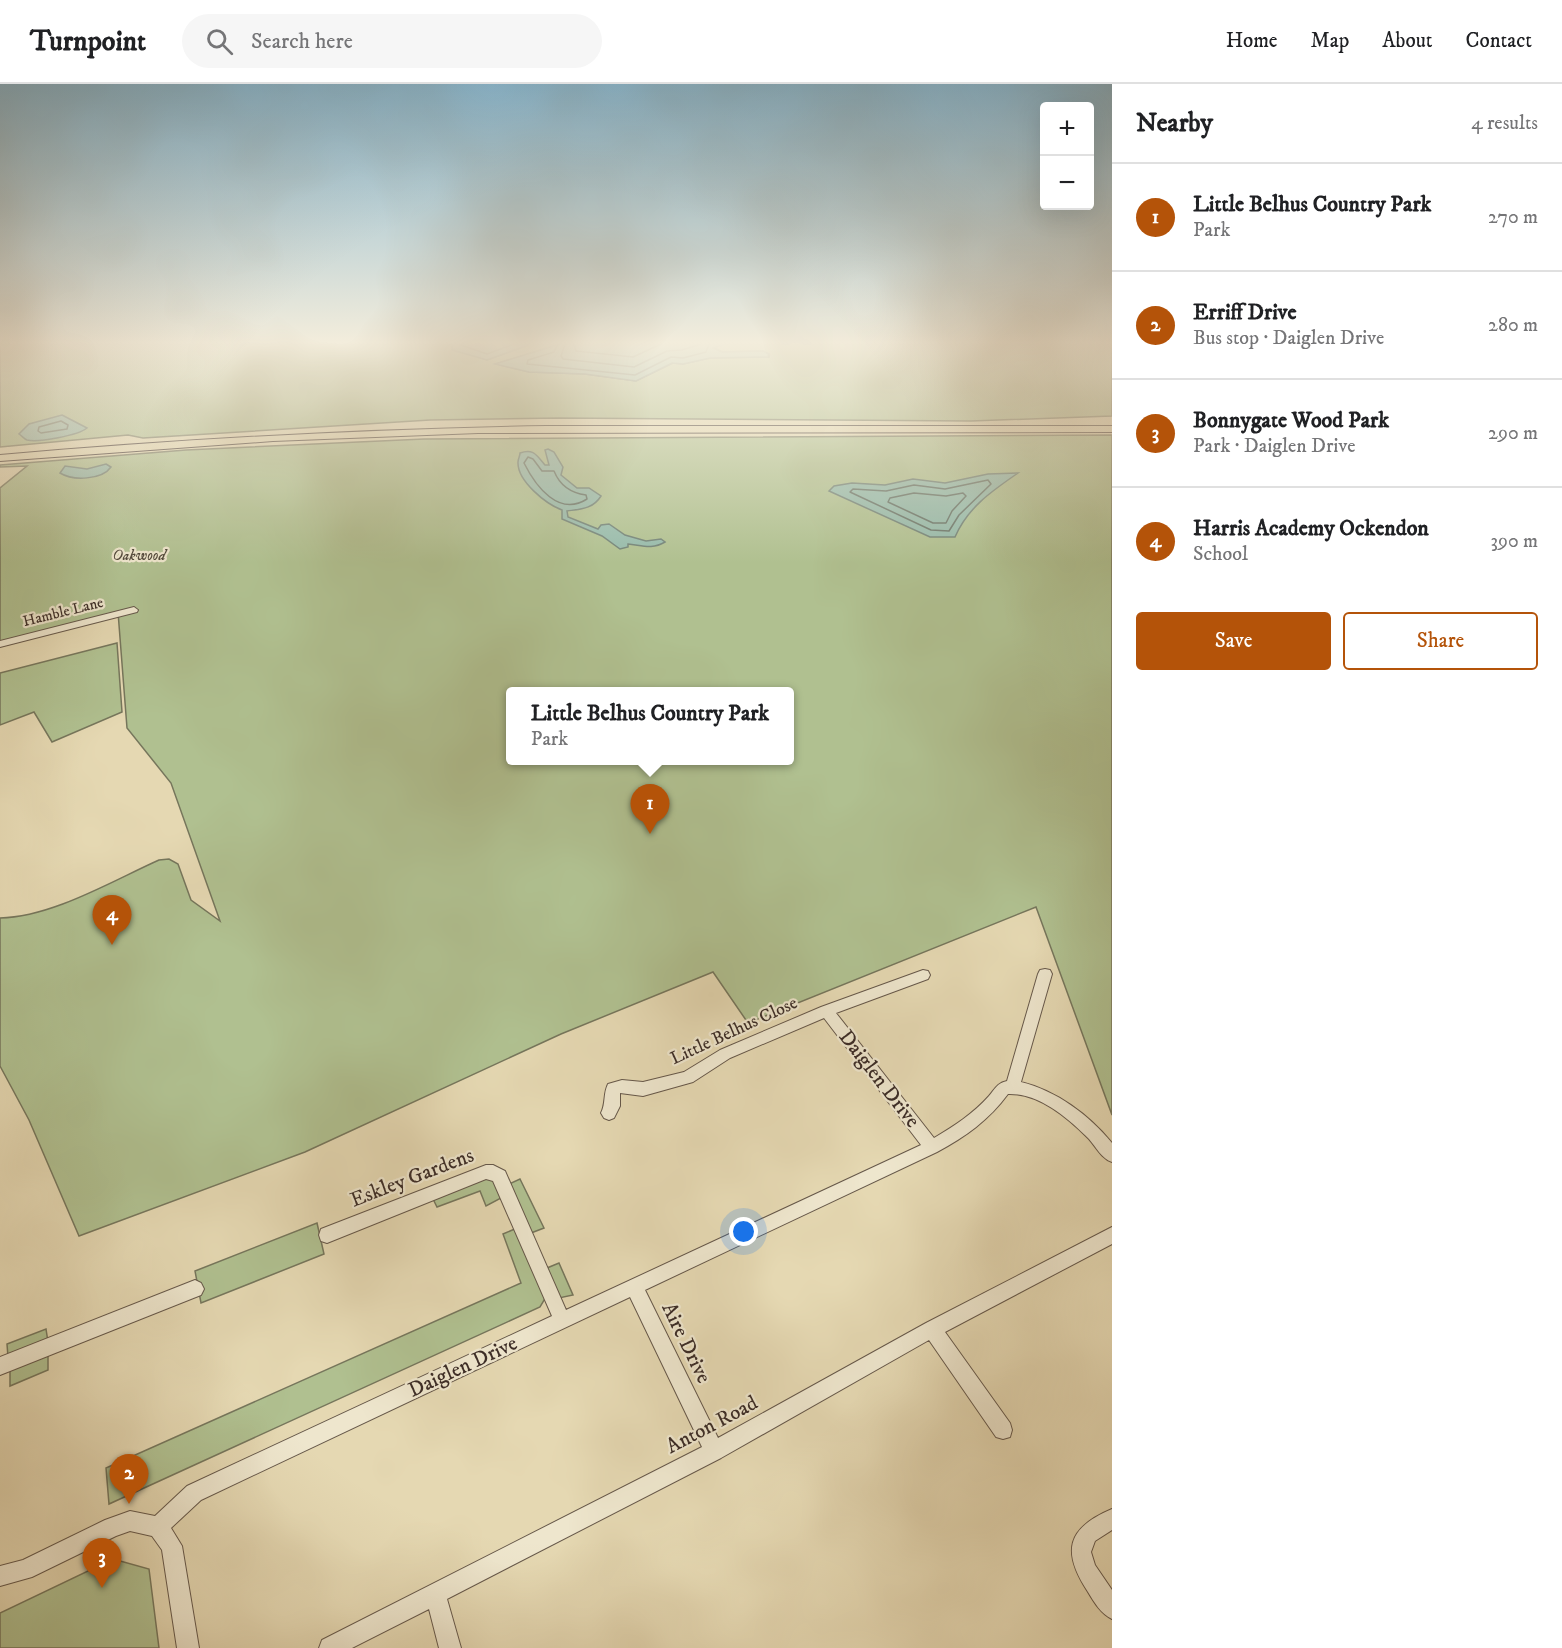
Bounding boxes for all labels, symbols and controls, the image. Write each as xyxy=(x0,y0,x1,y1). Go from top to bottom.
search box xyxy=(182,14,602,68)
text: Turnpoint xyxy=(30,24,146,59)
icon: search xyxy=(203,25,236,58)
text: Search here xyxy=(251,28,353,55)
text: Home xyxy=(1226,28,1278,54)
text: Map xyxy=(1311,28,1349,54)
text: About xyxy=(1382,28,1433,54)
text: Contact xyxy=(1466,28,1532,54)
map controls xyxy=(1040,102,1094,210)
button: + xyxy=(1040,102,1094,156)
text: Nearby xyxy=(1136,107,1213,140)
text: 4 results xyxy=(1471,111,1538,136)
button: − xyxy=(1040,156,1094,210)
text: Little Belhus Country Park xyxy=(1193,191,1431,218)
text: 1 xyxy=(1152,205,1159,230)
text: 270 m xyxy=(1488,205,1538,230)
text: Park xyxy=(1193,218,1230,243)
text: Erriff Drive xyxy=(1193,299,1297,326)
text: 2 xyxy=(1151,313,1160,338)
text: 280 m xyxy=(1488,313,1538,338)
text: Bus stop · Daiglen Drive xyxy=(1193,326,1384,351)
text: Bonnygate Wood Park xyxy=(1193,407,1389,434)
text: 3 xyxy=(1152,421,1159,446)
text: 290 m xyxy=(1488,421,1538,446)
text: Park · Daiglen Drive xyxy=(1193,434,1356,459)
text: Harris Academy Ockendon xyxy=(1193,515,1429,542)
text: 4 xyxy=(1150,529,1161,554)
text: 390 m xyxy=(1490,529,1538,554)
text: School xyxy=(1193,542,1248,567)
park label: Oakwood xyxy=(112,546,168,565)
street label: Hamble Lane xyxy=(21,593,105,631)
button: Save xyxy=(1136,612,1331,670)
button: Share xyxy=(1343,612,1538,670)
popup xyxy=(506,687,794,765)
text: Little Belhus Country Park xyxy=(531,700,769,727)
text: Park xyxy=(531,727,568,752)
pin: 1 xyxy=(630,784,670,834)
pin: 4 xyxy=(92,896,132,945)
street label: Little Belhus Close xyxy=(667,992,801,1070)
street label: Daiglen Drive xyxy=(833,1025,926,1133)
street label: Eskley Gardens xyxy=(347,1143,477,1213)
your location xyxy=(729,1217,758,1246)
street label: Aire Drive xyxy=(655,1298,717,1388)
street label: Daiglen Drive xyxy=(404,1330,522,1404)
street label: Anton Road xyxy=(662,1390,763,1460)
pin: 2 xyxy=(110,1454,148,1504)
pin: 3 xyxy=(82,1538,122,1588)

